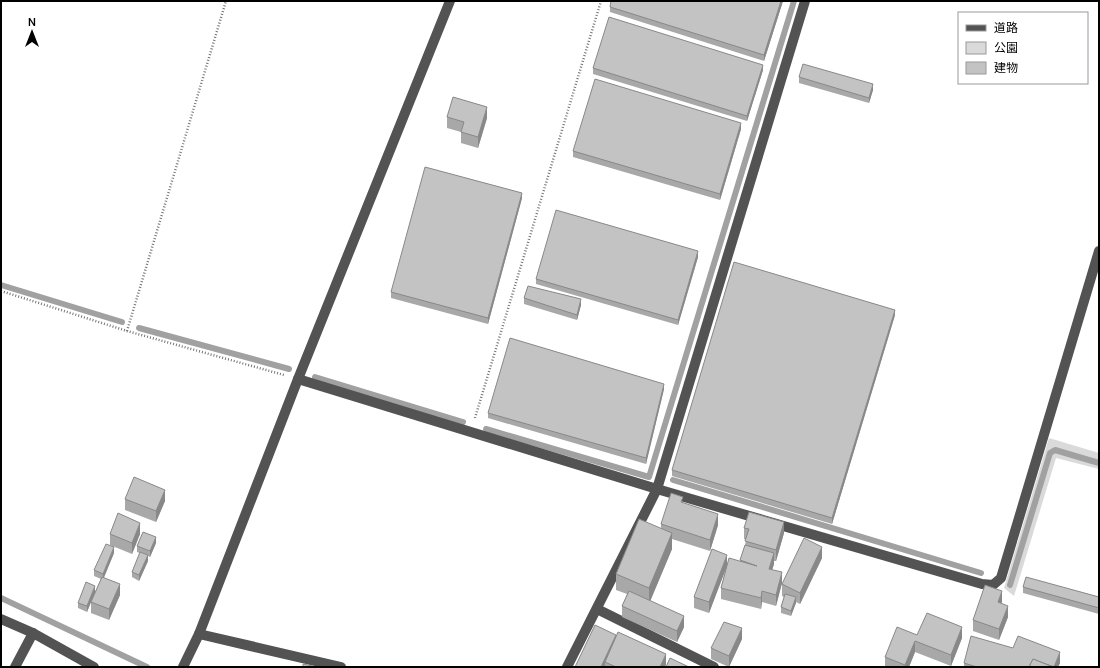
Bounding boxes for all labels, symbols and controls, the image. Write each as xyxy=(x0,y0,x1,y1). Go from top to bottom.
north arrow xyxy=(12,12,52,52)
legend xyxy=(958,12,1088,84)
text: N xyxy=(28,14,36,29)
text: 道路 xyxy=(994,19,1018,36)
text: 公園 xyxy=(994,39,1018,56)
text: 建物 xyxy=(994,59,1018,76)

